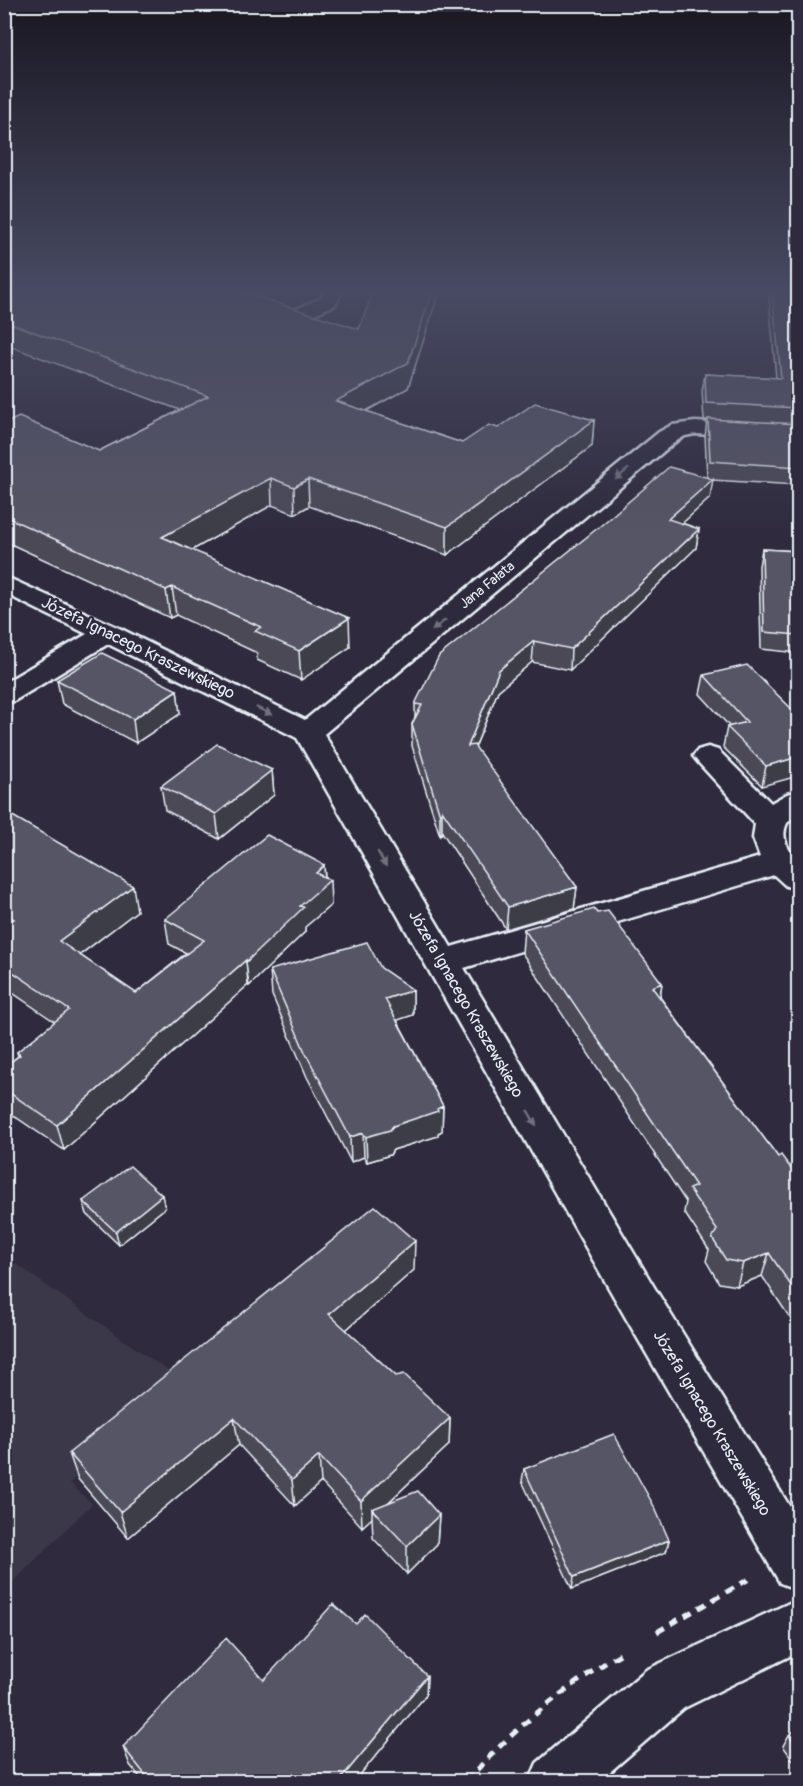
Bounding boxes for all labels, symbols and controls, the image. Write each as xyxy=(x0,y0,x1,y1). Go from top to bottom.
one-way arrow xyxy=(615,467,630,480)
street label: Jana Fałata xyxy=(456,558,518,612)
street label: Józefa Ignacego Kraszewskiego xyxy=(38,592,238,704)
one-way arrow xyxy=(431,618,446,630)
one-way arrow xyxy=(256,706,273,715)
one-way arrow xyxy=(376,851,387,867)
street label: Józefa Ignacego Kraszewskiego xyxy=(404,907,528,1101)
one-way arrow xyxy=(527,1110,538,1126)
street label: Józefa Ignacego Kraszewskiego xyxy=(649,1327,776,1520)

